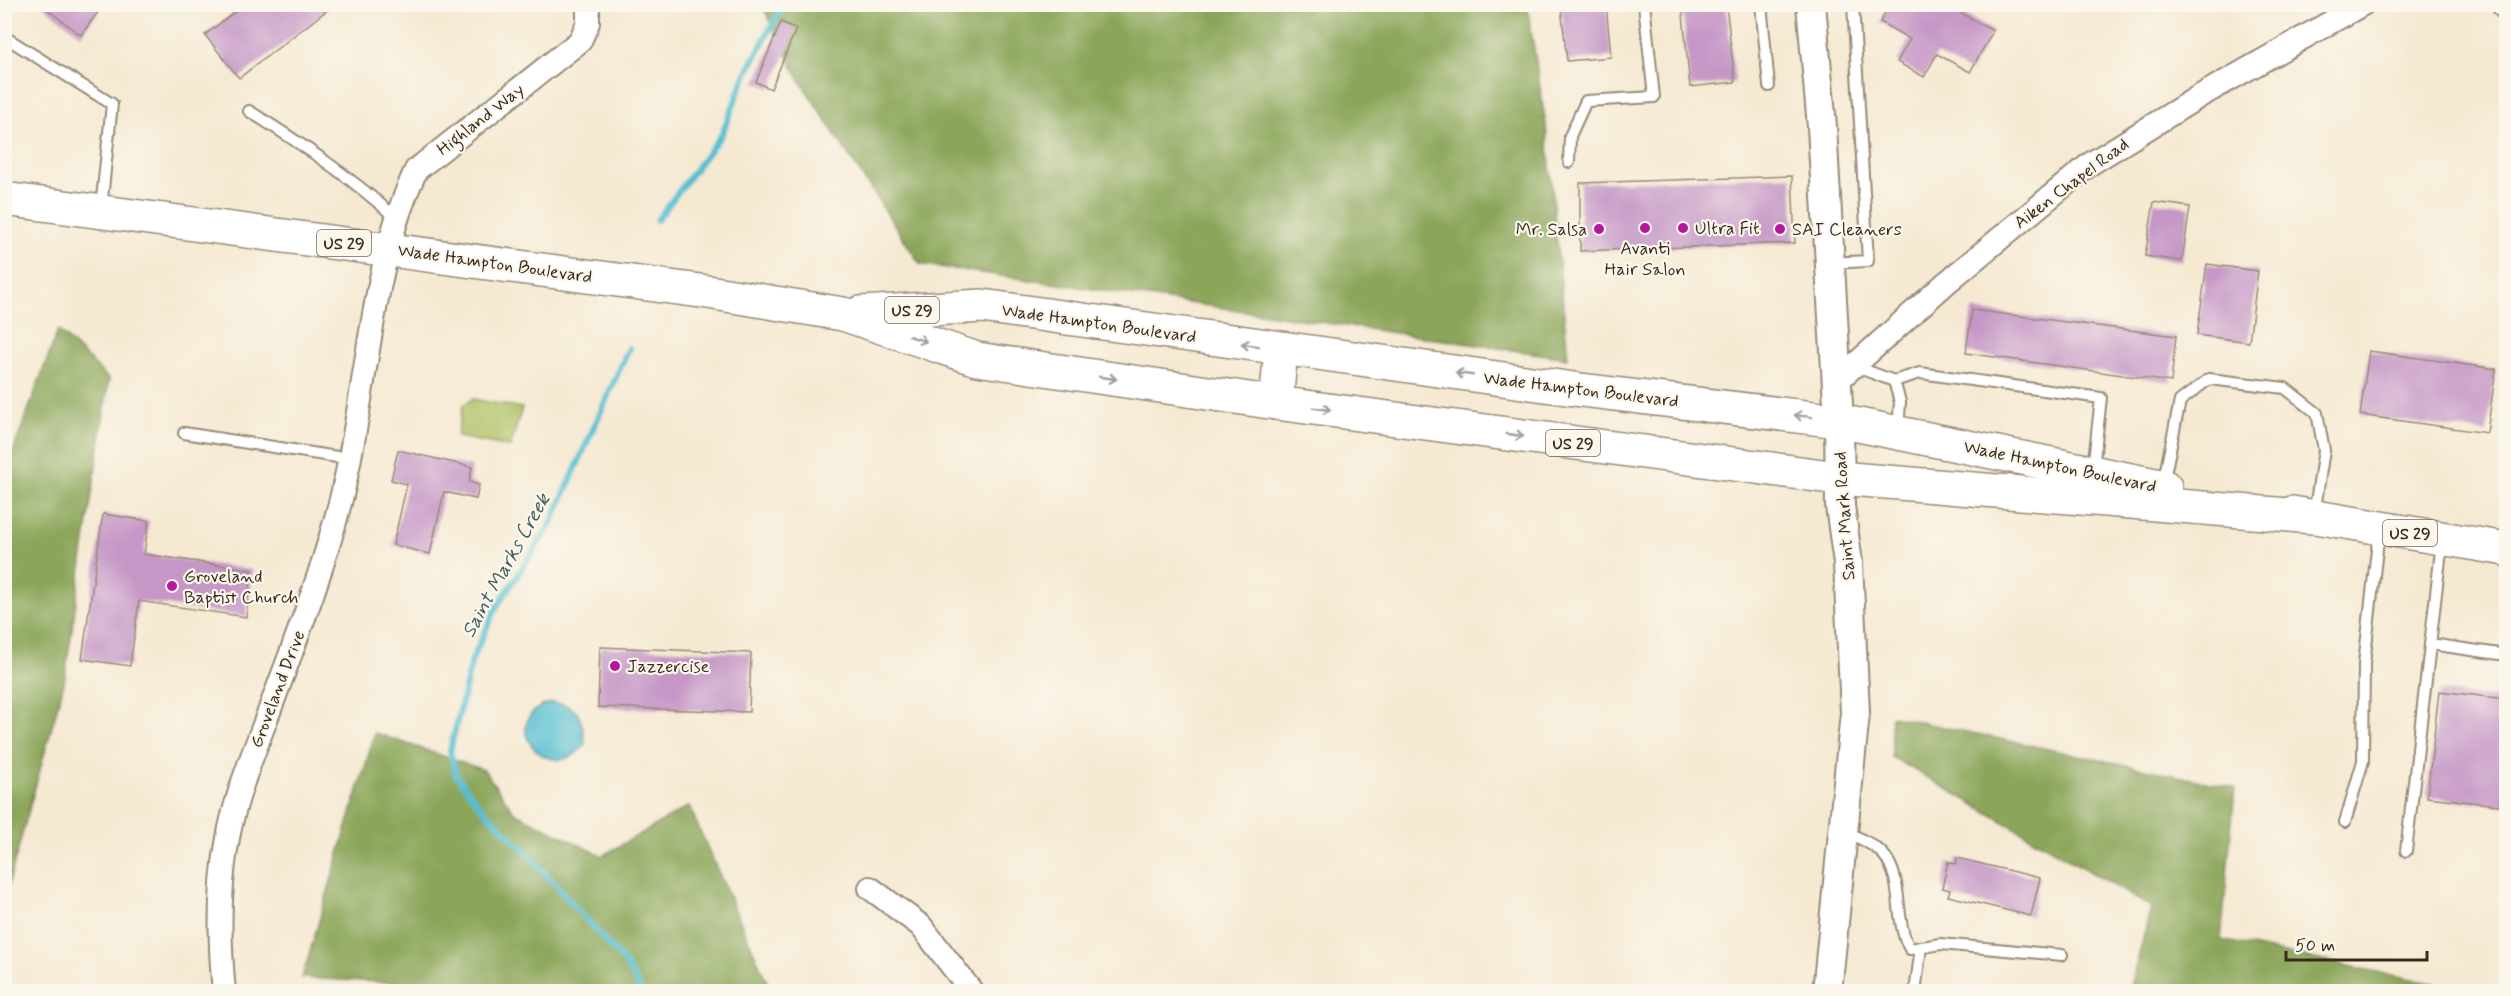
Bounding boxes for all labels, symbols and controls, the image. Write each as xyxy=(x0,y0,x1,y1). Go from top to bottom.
street label: Highland Way xyxy=(432,78,530,163)
street label: Aiken Chapel Road xyxy=(2009,133,2134,235)
place label: Ultra Fit xyxy=(1695,217,1760,241)
place label: Mr. Salsa xyxy=(1516,218,1587,242)
place label: SAI Cleaners xyxy=(1792,218,1902,242)
marker: Avanti Hair Salon xyxy=(1638,221,1652,235)
marker: Ultra Fit xyxy=(1676,221,1690,235)
marker: Mr. Salsa xyxy=(1592,222,1606,236)
marker: SAI Cleaners xyxy=(1773,222,1787,236)
road number: US 29 xyxy=(317,230,371,256)
place label: Avanti Hair Salon xyxy=(1604,237,1686,282)
street label: Wade Hampton Boulevard xyxy=(396,238,594,290)
road number: US 29 xyxy=(885,297,939,323)
street label: Wade Hampton Boulevard xyxy=(1000,298,1198,350)
one-way arrow xyxy=(908,334,927,345)
one-way arrow xyxy=(1240,339,1260,350)
street label: Wade Hampton Boulevard xyxy=(1482,366,1680,414)
one-way arrow xyxy=(1454,368,1474,379)
one-way arrow xyxy=(1098,372,1118,383)
one-way arrow xyxy=(1312,404,1331,415)
one-way arrow xyxy=(1793,411,1813,422)
one-way arrow xyxy=(1505,430,1525,441)
road number: US 29 xyxy=(1546,430,1600,456)
street label: Wade Hampton Boulevard xyxy=(1961,435,2158,499)
street label: Saint Mark Road xyxy=(1829,451,1861,581)
water label: Saint Marks Creek xyxy=(456,487,558,643)
road number: US 29 xyxy=(2383,520,2437,546)
place label: Groveland Baptist Church xyxy=(184,565,298,610)
marker: Groveland Baptist Church xyxy=(165,579,179,593)
street label: Groveland Drive xyxy=(245,627,311,752)
place label: Jazzercise xyxy=(627,655,710,679)
marker: Jazzercise xyxy=(608,659,622,673)
scale bar xyxy=(2286,924,2427,962)
text: 50 m xyxy=(2295,934,2335,958)

